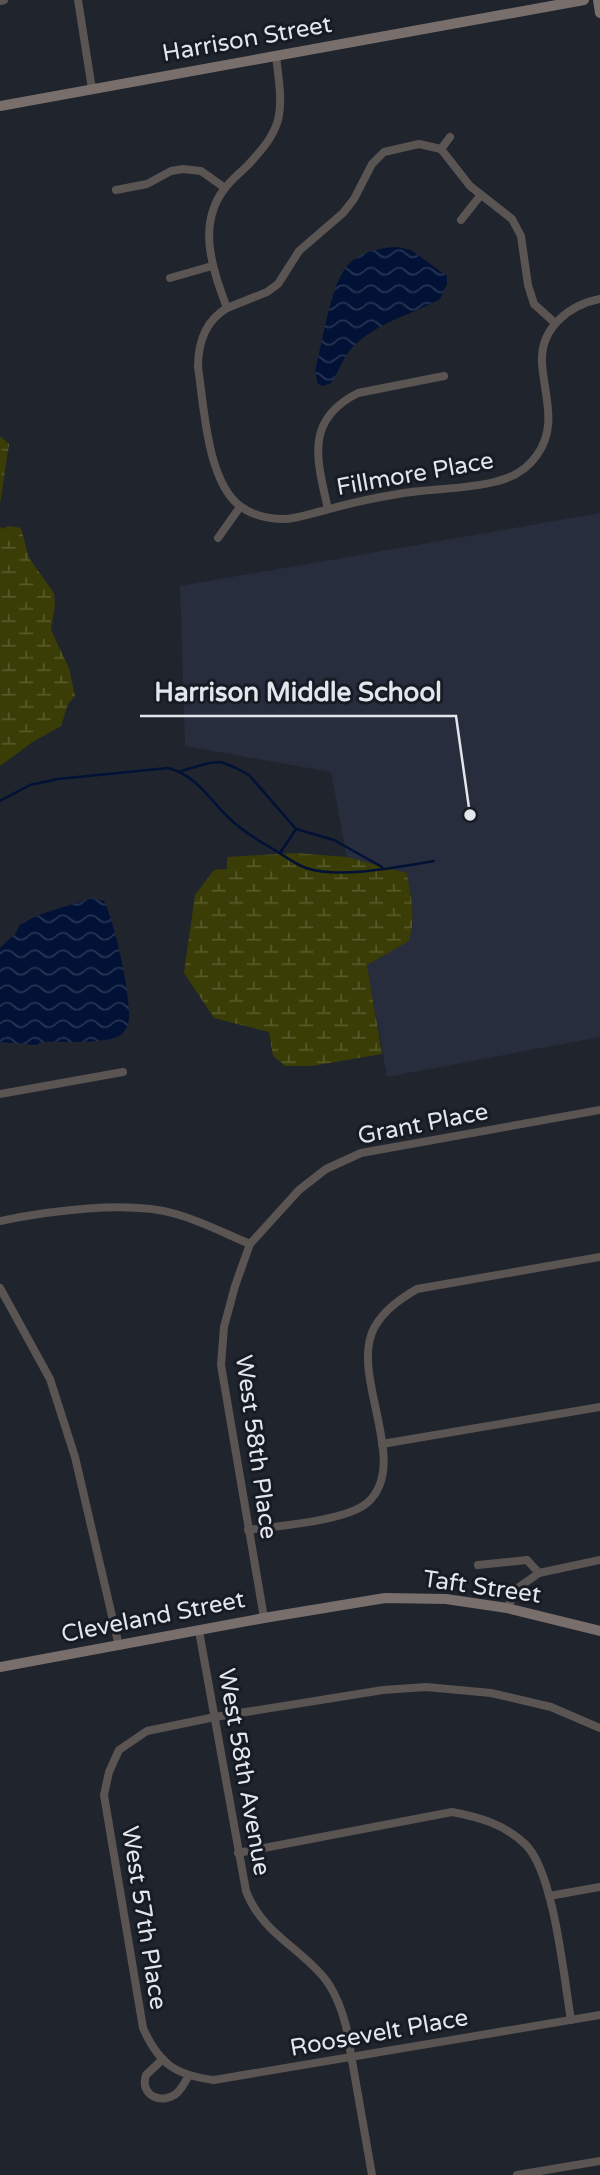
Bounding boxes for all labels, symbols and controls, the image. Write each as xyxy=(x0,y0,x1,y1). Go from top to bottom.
street label: Harrison Street xyxy=(160,10,334,68)
street label: Fillmore Place xyxy=(334,446,496,502)
callout: Harrison Middle School xyxy=(140,669,456,716)
text: Harrison Middle School xyxy=(154,677,442,708)
street label: Grant Place xyxy=(355,1097,491,1151)
street label: West 58th Place xyxy=(229,1353,283,1541)
street label: Taft Street xyxy=(421,1564,543,1610)
street label: Cleveland Street xyxy=(59,1585,247,1649)
street label: West 58th Avenue xyxy=(212,1666,276,1878)
street label: West 57th Place xyxy=(115,1824,173,2012)
street label: Roosevelt Place xyxy=(288,2003,470,2063)

